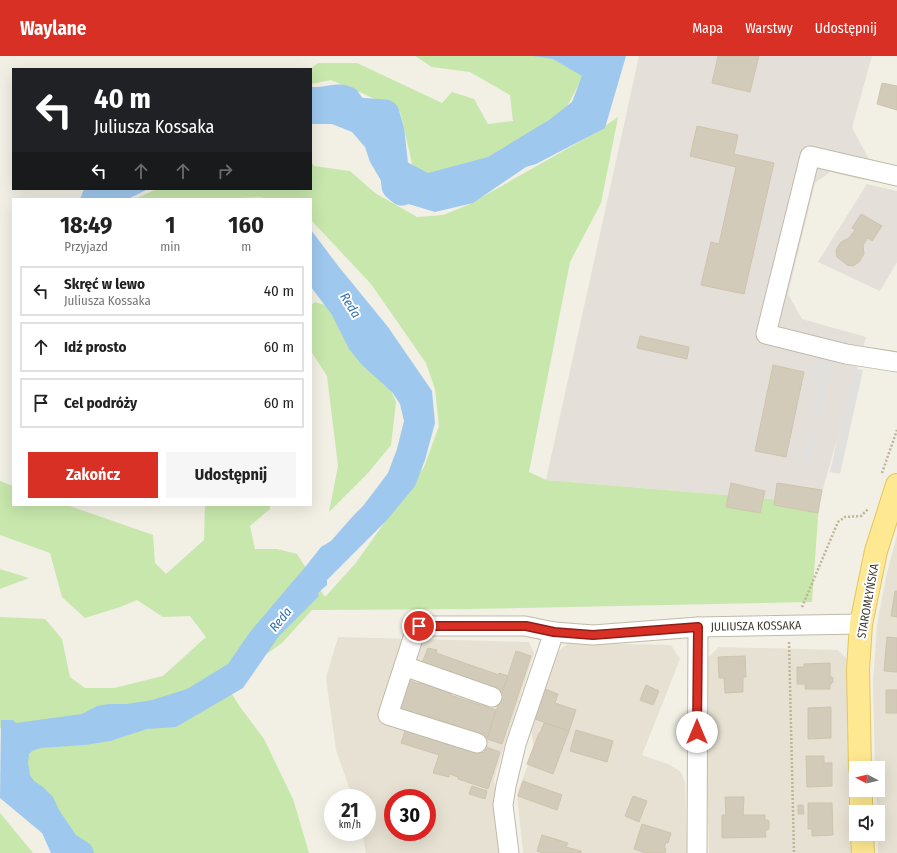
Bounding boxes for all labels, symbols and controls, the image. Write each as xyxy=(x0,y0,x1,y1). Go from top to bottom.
text: Waylane xyxy=(20,17,86,40)
text: Mapa xyxy=(692,20,723,37)
text: Warstwy xyxy=(745,20,793,37)
text: Udostępnij xyxy=(815,20,877,37)
text: 40 m xyxy=(94,82,151,115)
icon: left xyxy=(28,84,80,136)
text: Juliusza Kossaka xyxy=(94,116,214,138)
icon: left xyxy=(88,160,110,182)
icon: ahead xyxy=(130,160,152,182)
icon: ahead xyxy=(172,160,194,182)
icon: right xyxy=(214,160,236,182)
text: 18:49 xyxy=(60,211,112,239)
text: 1 xyxy=(165,211,175,239)
text: 160 xyxy=(228,211,264,239)
text: Przyjazd xyxy=(64,239,108,254)
text: min xyxy=(160,239,180,254)
text: m xyxy=(241,239,251,254)
text: Skręć w lewo xyxy=(64,275,145,293)
icon: left xyxy=(30,280,52,302)
text: 40 m xyxy=(264,282,294,300)
water label: Reda xyxy=(337,290,364,321)
text: Juliusza Kossaka xyxy=(64,293,151,308)
icon: ahead xyxy=(30,336,52,358)
text: Idź prosto xyxy=(64,338,126,356)
text: 60 m xyxy=(264,338,294,356)
icon: arrive xyxy=(30,392,52,414)
text: Cel podróży xyxy=(64,394,137,412)
text: 60 m xyxy=(264,394,294,412)
button: Zakończ xyxy=(28,452,158,498)
button: Udostępnij xyxy=(166,452,296,498)
street label: STAROMŁYŃSKA xyxy=(853,561,882,640)
water label: Reda xyxy=(266,604,295,634)
pin xyxy=(402,609,436,643)
icon: arrive xyxy=(408,615,430,637)
street label: JULIUSZA KOSSAKA xyxy=(711,618,802,634)
position arrow xyxy=(676,711,718,753)
north arrow xyxy=(849,761,885,797)
map controls xyxy=(849,761,885,841)
speed limit sign: 30 xyxy=(384,789,436,841)
text: 21 xyxy=(341,798,359,822)
button: sound xyxy=(849,805,885,841)
text: km/h xyxy=(339,819,361,831)

